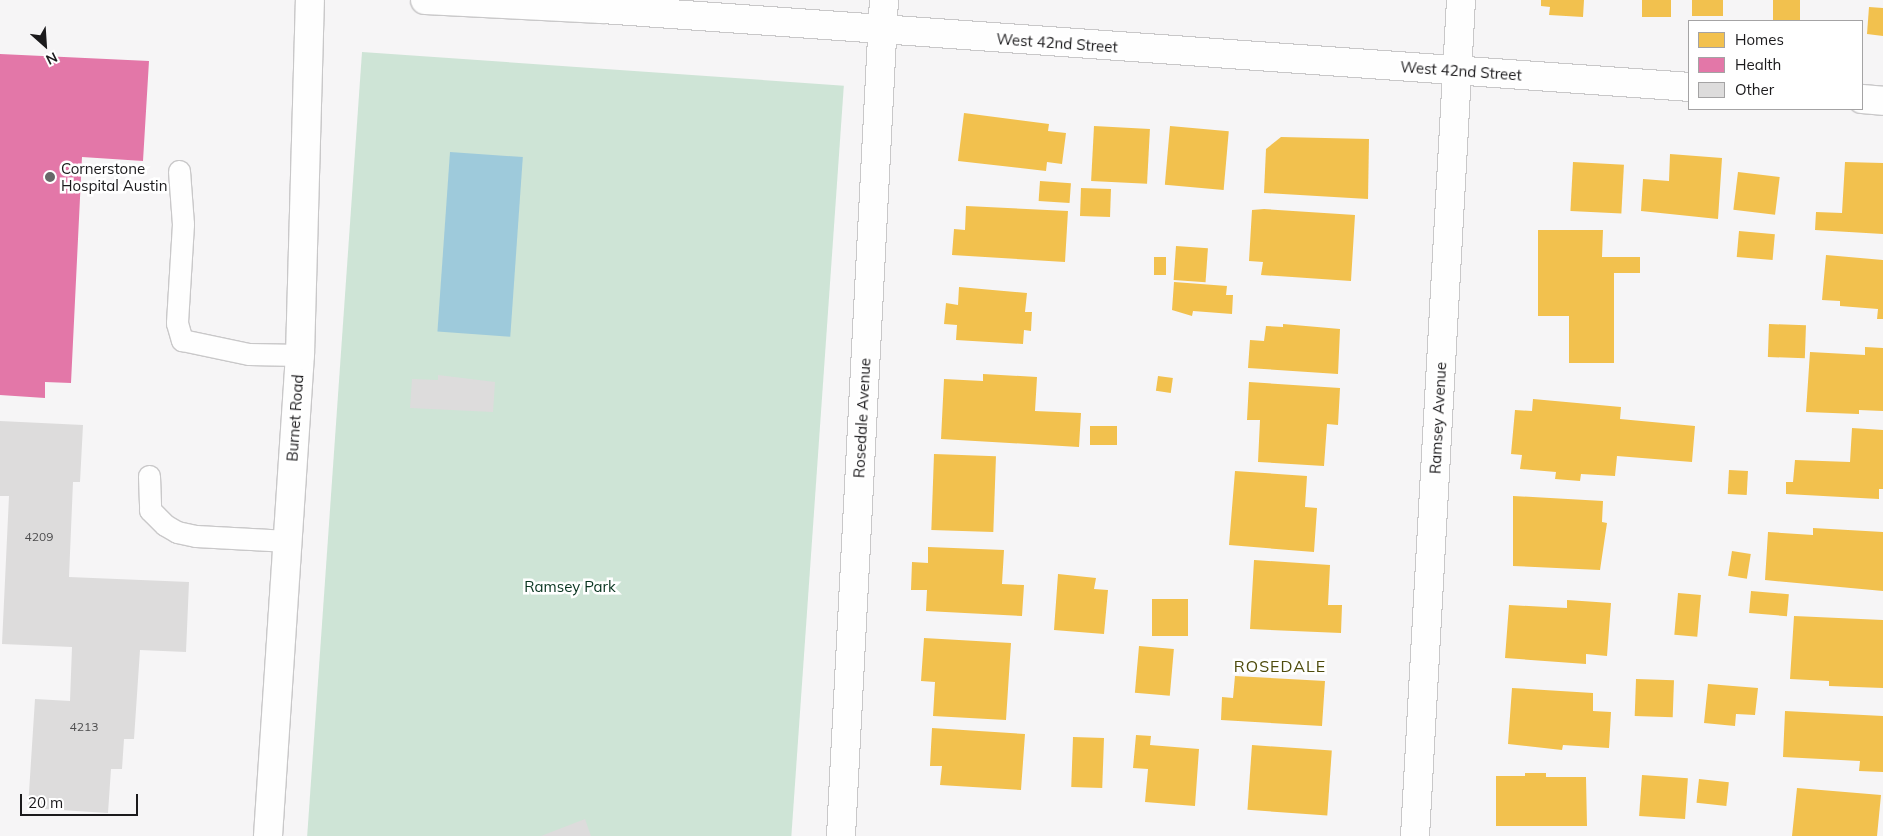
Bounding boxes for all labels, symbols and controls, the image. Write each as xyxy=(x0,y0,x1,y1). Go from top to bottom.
north arrow xyxy=(20,20,70,70)
legend xyxy=(1688,20,1863,110)
street label: West 42nd Street xyxy=(996,30,1118,56)
text: Homes xyxy=(1735,30,1784,49)
text: N xyxy=(43,48,60,69)
text: Health xyxy=(1735,55,1781,74)
street label: West 42nd Street xyxy=(1400,58,1522,84)
text: Other xyxy=(1735,80,1774,99)
place label: Cornerstone Hospital Austin xyxy=(61,159,167,194)
marker: Cornerstone Hospital Austin xyxy=(43,170,57,184)
street label: Rosedale Avenue xyxy=(850,357,874,479)
street label: Ramsey Avenue xyxy=(1426,362,1450,474)
street label: Burnet Road xyxy=(283,374,307,462)
house number: 4209 xyxy=(25,530,53,544)
park label: Ramsey Park xyxy=(524,578,616,596)
district label: ROSEDALE xyxy=(1233,656,1327,676)
house number: 4213 xyxy=(70,720,98,734)
scale bar xyxy=(22,784,140,816)
text: 20 m xyxy=(28,793,63,812)

